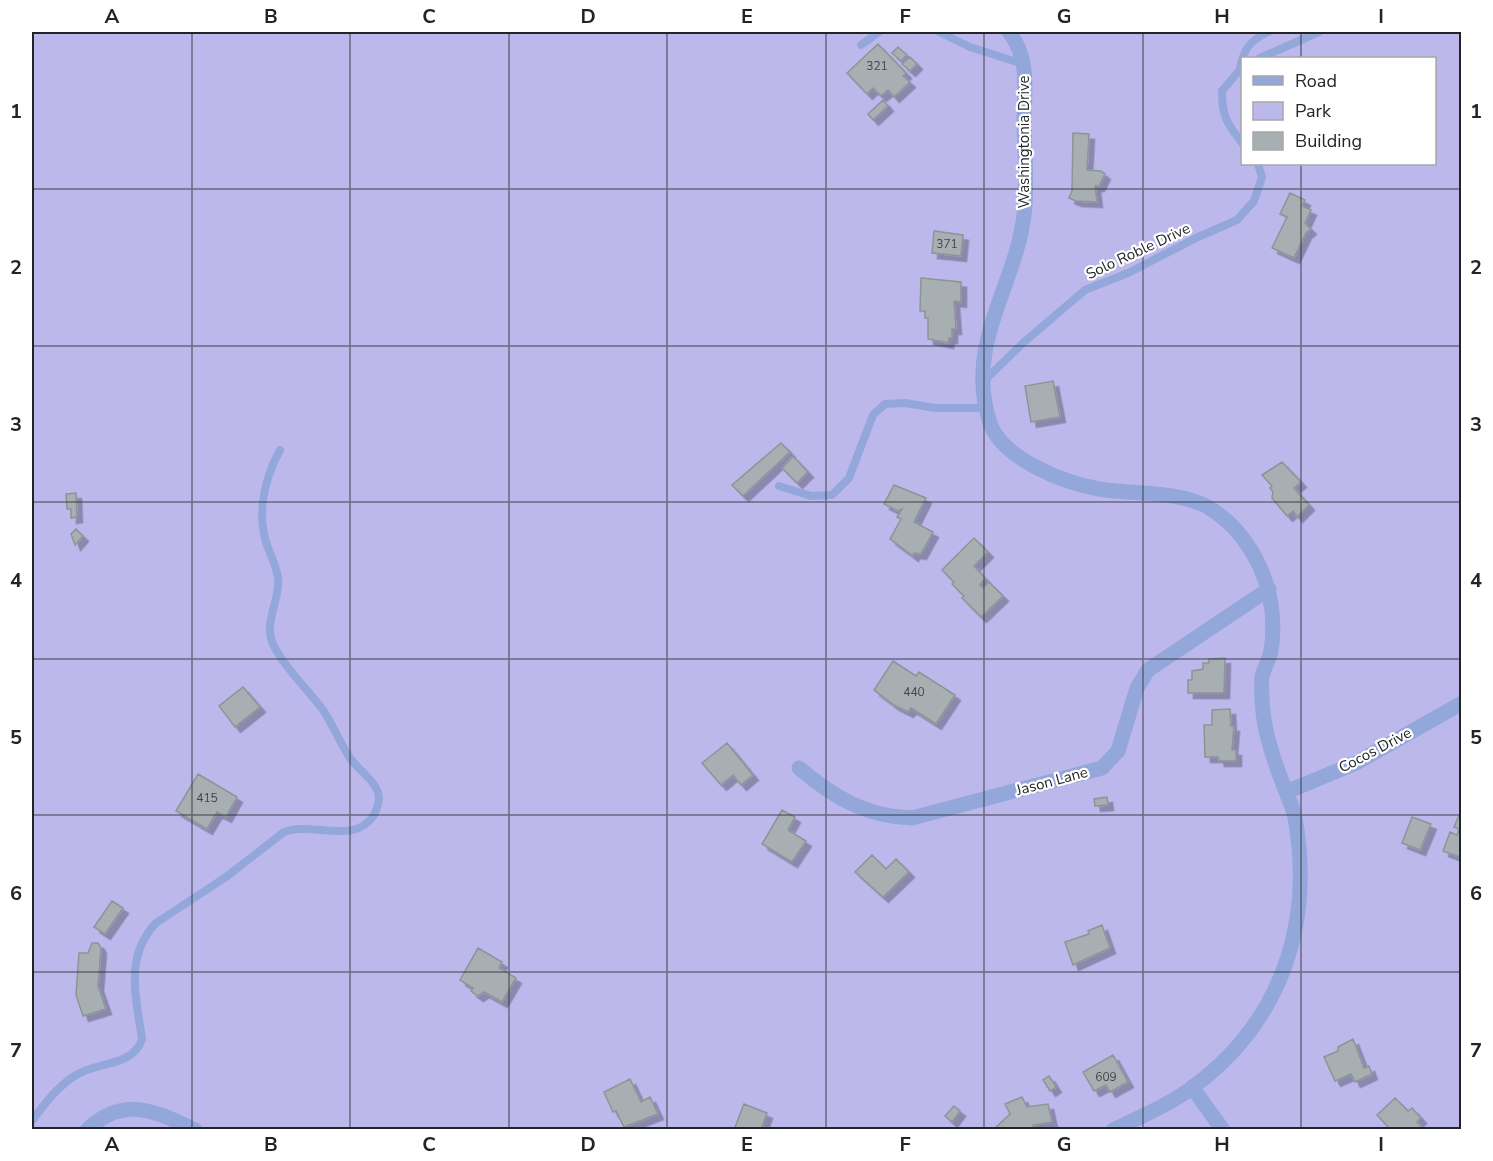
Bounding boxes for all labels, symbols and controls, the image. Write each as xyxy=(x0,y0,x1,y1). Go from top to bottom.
text: A xyxy=(105,3,120,30)
text: B xyxy=(264,3,278,30)
text: C xyxy=(422,3,436,30)
text: D xyxy=(580,3,596,30)
text: E xyxy=(741,3,753,30)
text: F xyxy=(899,3,911,30)
text: G xyxy=(1057,3,1071,30)
text: H xyxy=(1214,3,1230,30)
text: I xyxy=(1378,3,1384,30)
legend xyxy=(1241,57,1436,165)
house number: 321 xyxy=(866,58,888,74)
text: Road xyxy=(1295,69,1337,93)
street label: Washingtonia Drive xyxy=(1014,75,1034,209)
text: 1 xyxy=(10,98,22,125)
text: 1 xyxy=(1470,98,1482,125)
text: Park xyxy=(1295,99,1332,123)
text: Building xyxy=(1295,129,1362,153)
street label: Solo Roble Drive xyxy=(1083,218,1193,284)
house number: 371 xyxy=(936,236,958,252)
text: 2 xyxy=(10,254,22,281)
text: 2 xyxy=(1470,254,1482,281)
text: 3 xyxy=(10,411,22,438)
text: 3 xyxy=(1470,411,1482,438)
text: 4 xyxy=(10,567,22,594)
text: 4 xyxy=(1470,567,1482,594)
house number: 440 xyxy=(903,684,925,700)
street label: Cocos Drive xyxy=(1335,722,1415,778)
text: 5 xyxy=(10,724,22,751)
text: 5 xyxy=(1470,724,1482,751)
street label: Jason Lane xyxy=(1013,762,1090,800)
house number: 415 xyxy=(196,790,218,806)
text: 6 xyxy=(10,880,22,907)
text: 6 xyxy=(1470,880,1482,907)
text: 7 xyxy=(10,1037,22,1064)
text: 7 xyxy=(1470,1037,1482,1064)
house number: 609 xyxy=(1095,1069,1117,1085)
text: A xyxy=(105,1131,120,1158)
text: B xyxy=(264,1131,278,1158)
text: C xyxy=(422,1131,436,1158)
text: D xyxy=(580,1131,596,1158)
text: E xyxy=(741,1131,753,1158)
text: F xyxy=(899,1131,911,1158)
text: G xyxy=(1057,1131,1071,1158)
text: H xyxy=(1214,1131,1230,1158)
text: I xyxy=(1378,1131,1384,1158)

